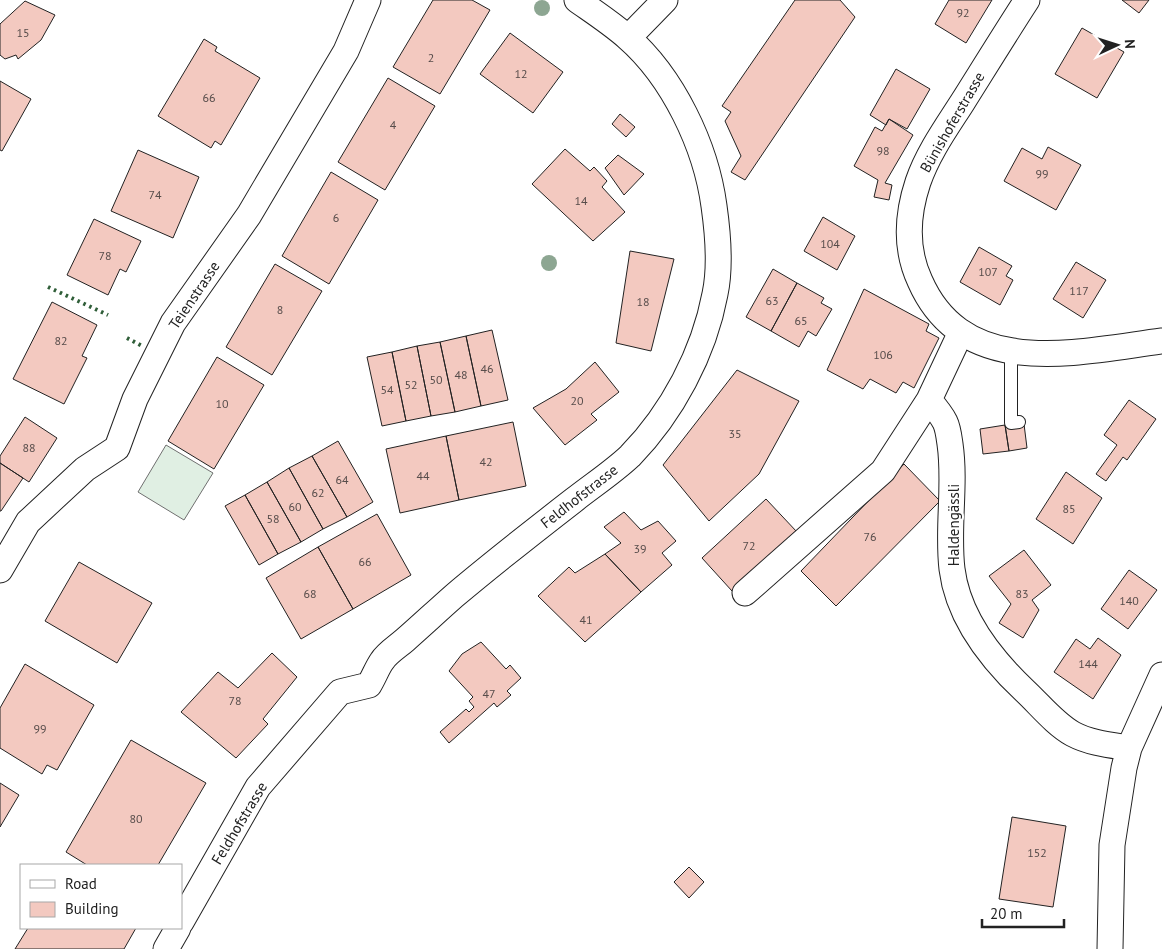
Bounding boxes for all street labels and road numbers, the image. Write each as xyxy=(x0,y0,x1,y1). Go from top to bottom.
street label: Bünishoferstrasse xyxy=(916,68,988,176)
street label: Teienstrasse xyxy=(164,257,224,333)
street label: Feldhofstrasse xyxy=(537,460,621,532)
street label: Haldengässli xyxy=(944,484,963,566)
street label: Feldhofstrasse xyxy=(207,778,271,868)

